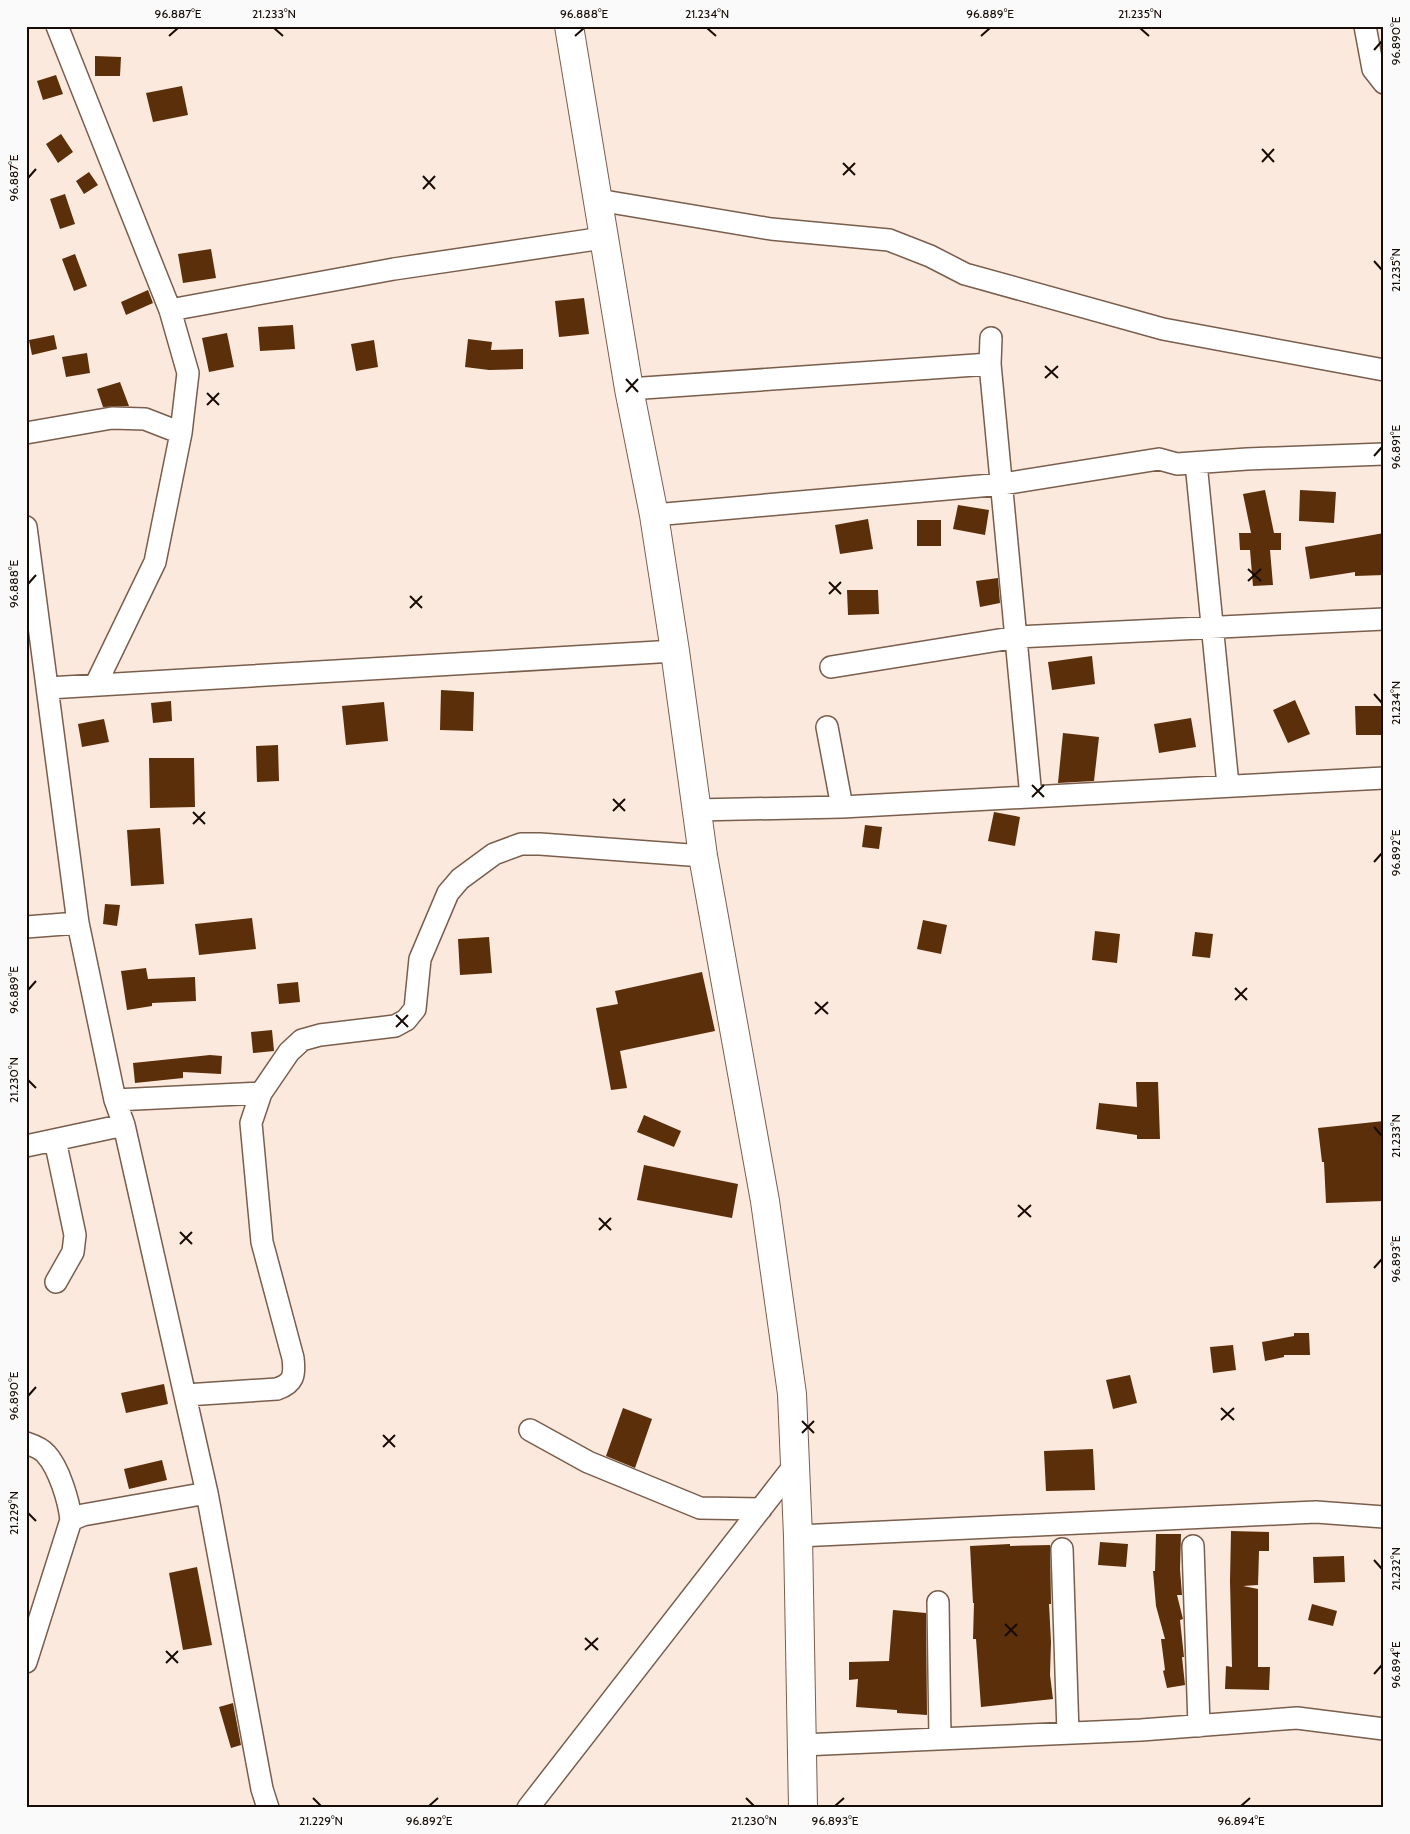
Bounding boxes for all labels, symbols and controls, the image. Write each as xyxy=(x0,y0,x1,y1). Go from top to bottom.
text: 96.887°E xyxy=(155,6,202,21)
text: 21.233°N xyxy=(252,6,296,21)
text: 96.888°E xyxy=(560,6,608,21)
text: 21.234°N xyxy=(685,6,729,21)
text: 96.889°E xyxy=(966,6,1014,21)
text: 21.235°N xyxy=(1118,6,1162,21)
text: 96.890°E xyxy=(1388,16,1403,65)
text: 96.887°E xyxy=(6,154,21,201)
text: 21.235°N xyxy=(1388,248,1403,292)
text: 96.891°E xyxy=(1388,425,1403,469)
text: 96.888°E xyxy=(6,560,21,608)
text: 21.234°N xyxy=(1388,681,1403,725)
text: 96.892°E xyxy=(1388,829,1403,876)
text: 96.889°E xyxy=(6,966,21,1014)
text: 21.230°N xyxy=(6,1057,21,1103)
text: 21.233°N xyxy=(1388,1114,1403,1158)
text: 96.893°E xyxy=(1388,1235,1403,1282)
text: 96.890°E xyxy=(6,1371,21,1420)
text: 21.229°N xyxy=(6,1491,21,1535)
text: 21.232°N xyxy=(1388,1547,1403,1591)
text: 96.894°E xyxy=(1388,1641,1403,1689)
text: 21.229°N xyxy=(299,1813,343,1828)
text: 96.892°E xyxy=(406,1813,453,1828)
text: 21.230°N xyxy=(731,1813,777,1828)
text: 96.893°E xyxy=(812,1813,859,1828)
text: 96.894°E xyxy=(1217,1813,1265,1828)

